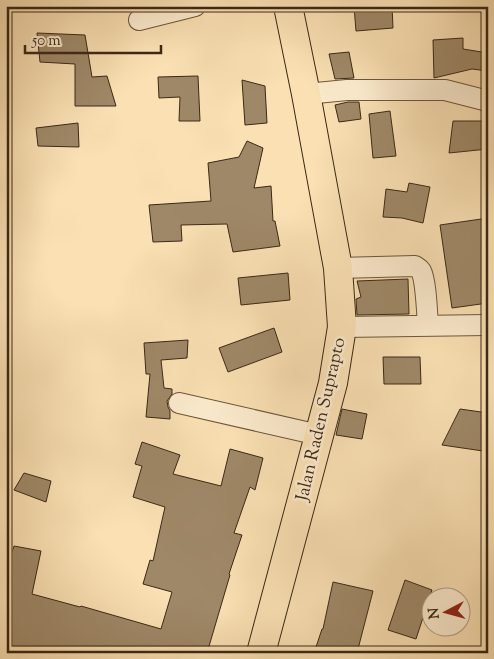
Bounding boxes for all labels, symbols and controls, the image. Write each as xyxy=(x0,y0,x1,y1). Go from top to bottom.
scale bar xyxy=(25,22,161,54)
text: 50 m xyxy=(31,31,61,52)
street label: Jalan Raden Suprapto xyxy=(290,335,353,505)
north arrow xyxy=(422,586,472,636)
text: N xyxy=(425,607,446,620)

